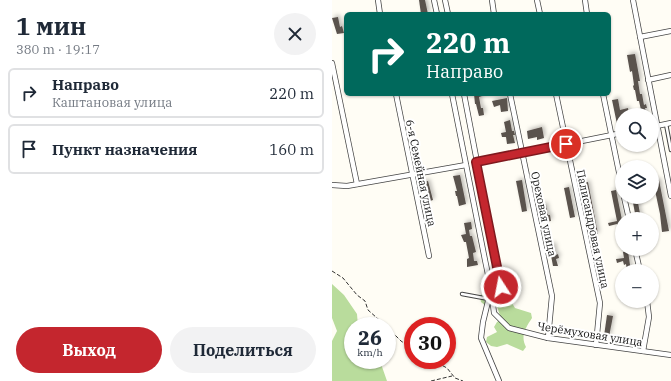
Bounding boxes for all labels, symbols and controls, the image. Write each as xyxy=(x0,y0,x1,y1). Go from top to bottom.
text: 1 мин xyxy=(16,10,86,42)
button: close xyxy=(274,13,316,55)
text: 220 m xyxy=(426,24,510,61)
icon: right xyxy=(360,28,412,80)
text: 380 m · 19:17 xyxy=(16,41,100,58)
text: Направо xyxy=(426,60,503,83)
text: Направо xyxy=(52,75,119,94)
icon: right xyxy=(18,82,40,104)
text: 220 m xyxy=(269,84,314,103)
text: Каштановая улица xyxy=(52,94,172,111)
map controls xyxy=(615,108,659,308)
button: search xyxy=(615,108,659,152)
street label: 6-я Семейная улица xyxy=(403,118,439,228)
pin xyxy=(549,127,583,161)
icon: arrive xyxy=(555,133,577,155)
icon: arrive xyxy=(18,138,40,160)
text: Пункт назначения xyxy=(52,140,198,159)
text: 160 m xyxy=(269,140,314,159)
button: layers xyxy=(615,160,659,204)
street label: Палисандровая улица xyxy=(574,168,612,290)
street label: Ореховая улица xyxy=(528,170,560,258)
button: + xyxy=(615,212,659,256)
button: − xyxy=(615,264,659,308)
position arrow xyxy=(480,266,522,308)
speed limit sign: 30 xyxy=(404,317,456,369)
street label: Черёмуховая улица xyxy=(536,319,644,349)
text: 26 xyxy=(358,324,382,351)
button: Выход xyxy=(16,327,162,373)
button: Поделиться xyxy=(170,327,316,373)
text: km/h xyxy=(357,346,383,359)

